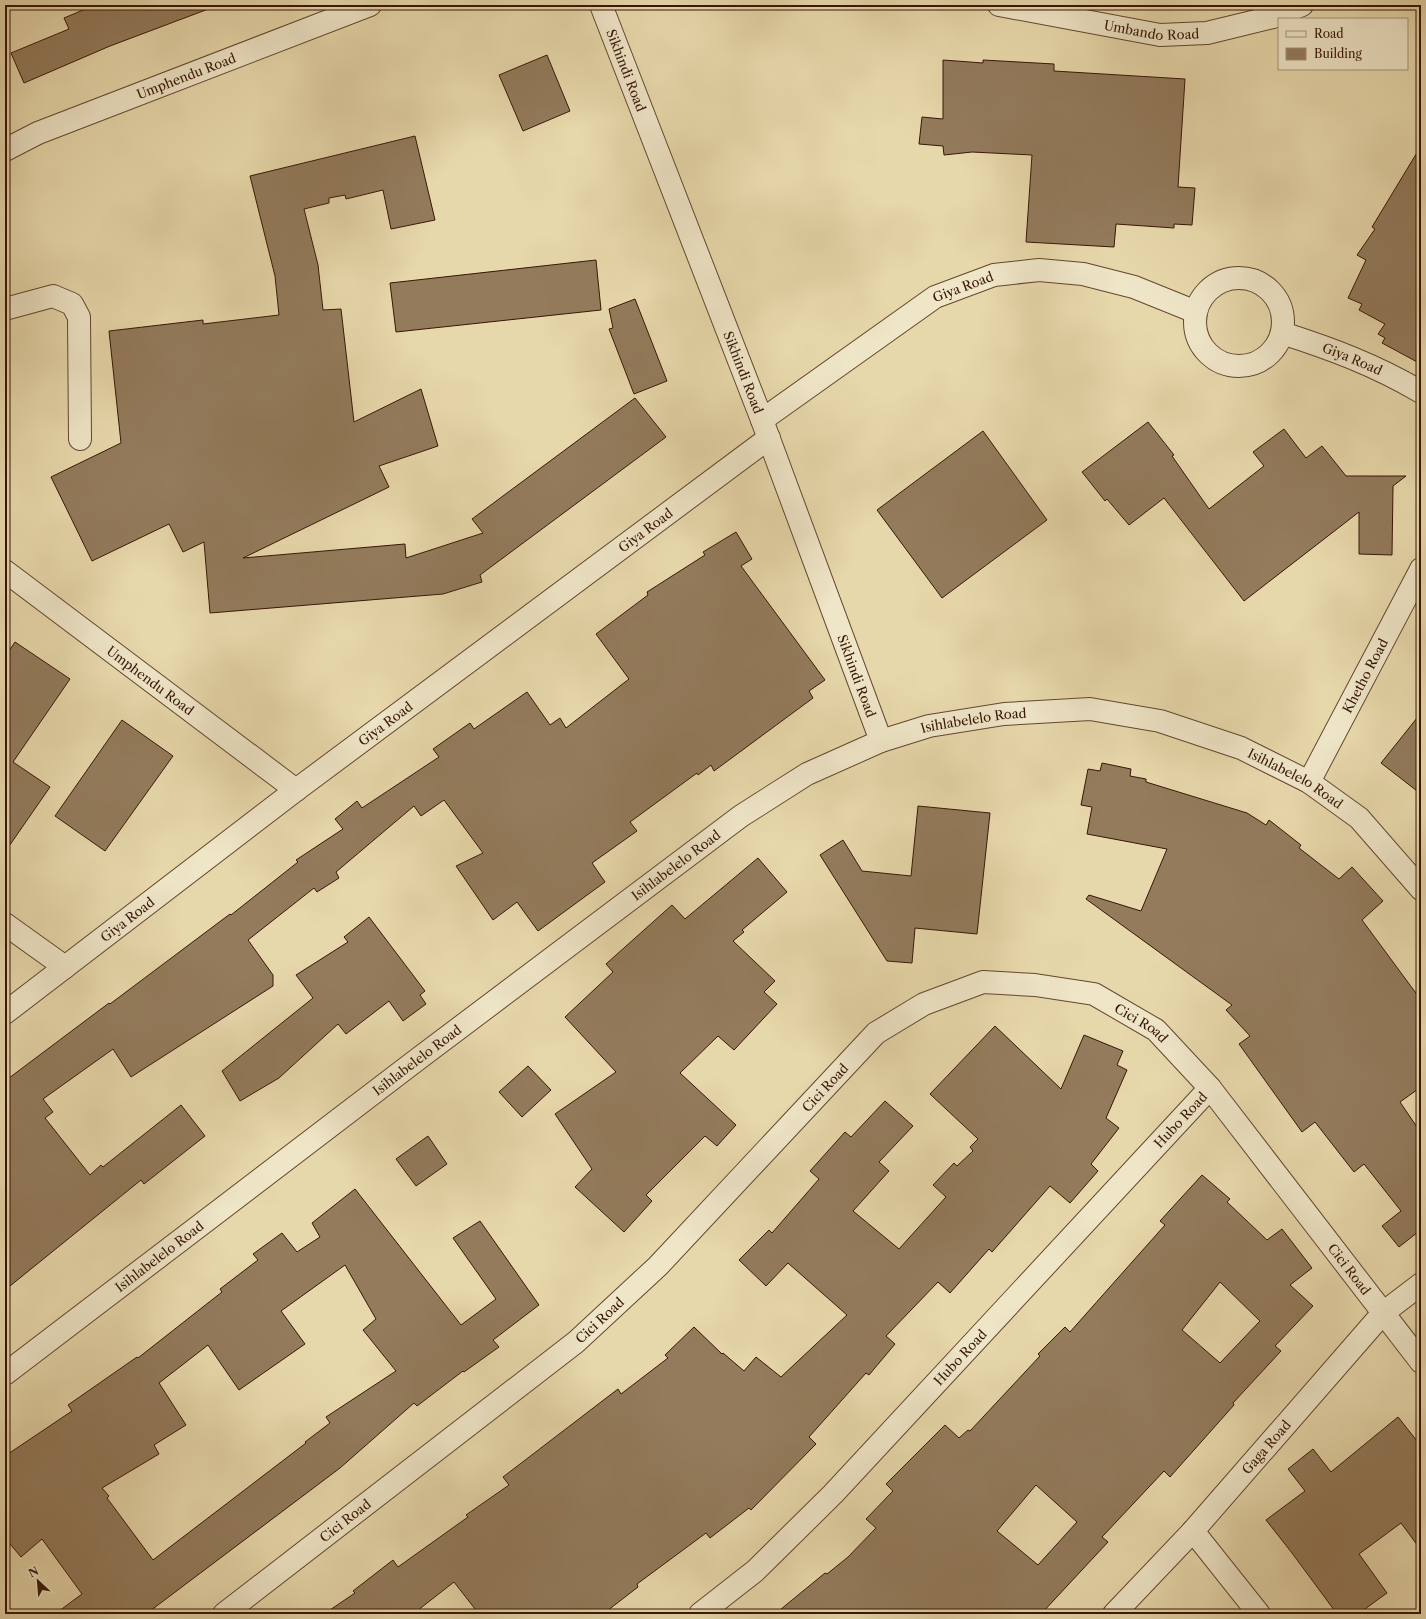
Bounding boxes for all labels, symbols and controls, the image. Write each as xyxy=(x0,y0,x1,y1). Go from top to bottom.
street label: Umbando Road xyxy=(1103,17,1200,44)
legend xyxy=(1278,18,1408,70)
text: Road xyxy=(1314,26,1344,41)
street label: Sikhindi Road xyxy=(603,27,650,114)
text: Building xyxy=(1314,46,1362,61)
street label: Umphendu Road xyxy=(134,49,238,102)
street label: Giya Road xyxy=(930,268,996,305)
street label: Sikhindi Road xyxy=(720,329,767,416)
street label: Giya Road xyxy=(1320,339,1385,378)
street label: Giya Road xyxy=(615,505,676,555)
street label: Sikhindi Road xyxy=(834,632,880,720)
street label: Khetho Road xyxy=(1339,636,1391,716)
street label: Umphendu Road xyxy=(104,642,197,718)
street label: Giya Road xyxy=(355,698,416,749)
street label: Isihlabelelo Road xyxy=(918,705,1027,736)
street label: Isihlabelelo Road xyxy=(1245,745,1346,812)
street label: Isihlabelelo Road xyxy=(628,826,723,904)
street label: Giya Road xyxy=(97,894,157,945)
street label: Cici Road xyxy=(1112,1000,1171,1046)
street label: Isihlabelelo Road xyxy=(369,1021,465,1099)
street label: Cici Road xyxy=(798,1060,851,1115)
street label: Hubo Road xyxy=(1151,1089,1210,1151)
street label: Isihlabelelo Road xyxy=(112,1217,207,1295)
street label: Cici Road xyxy=(1325,1240,1374,1298)
street label: Cici Road xyxy=(572,1294,627,1347)
street label: Hubo Road xyxy=(930,1326,990,1389)
street label: Gaga Road xyxy=(1238,1417,1294,1477)
street label: Cici Road xyxy=(316,1496,374,1545)
north arrow xyxy=(18,1561,58,1601)
text: N xyxy=(26,1563,41,1580)

